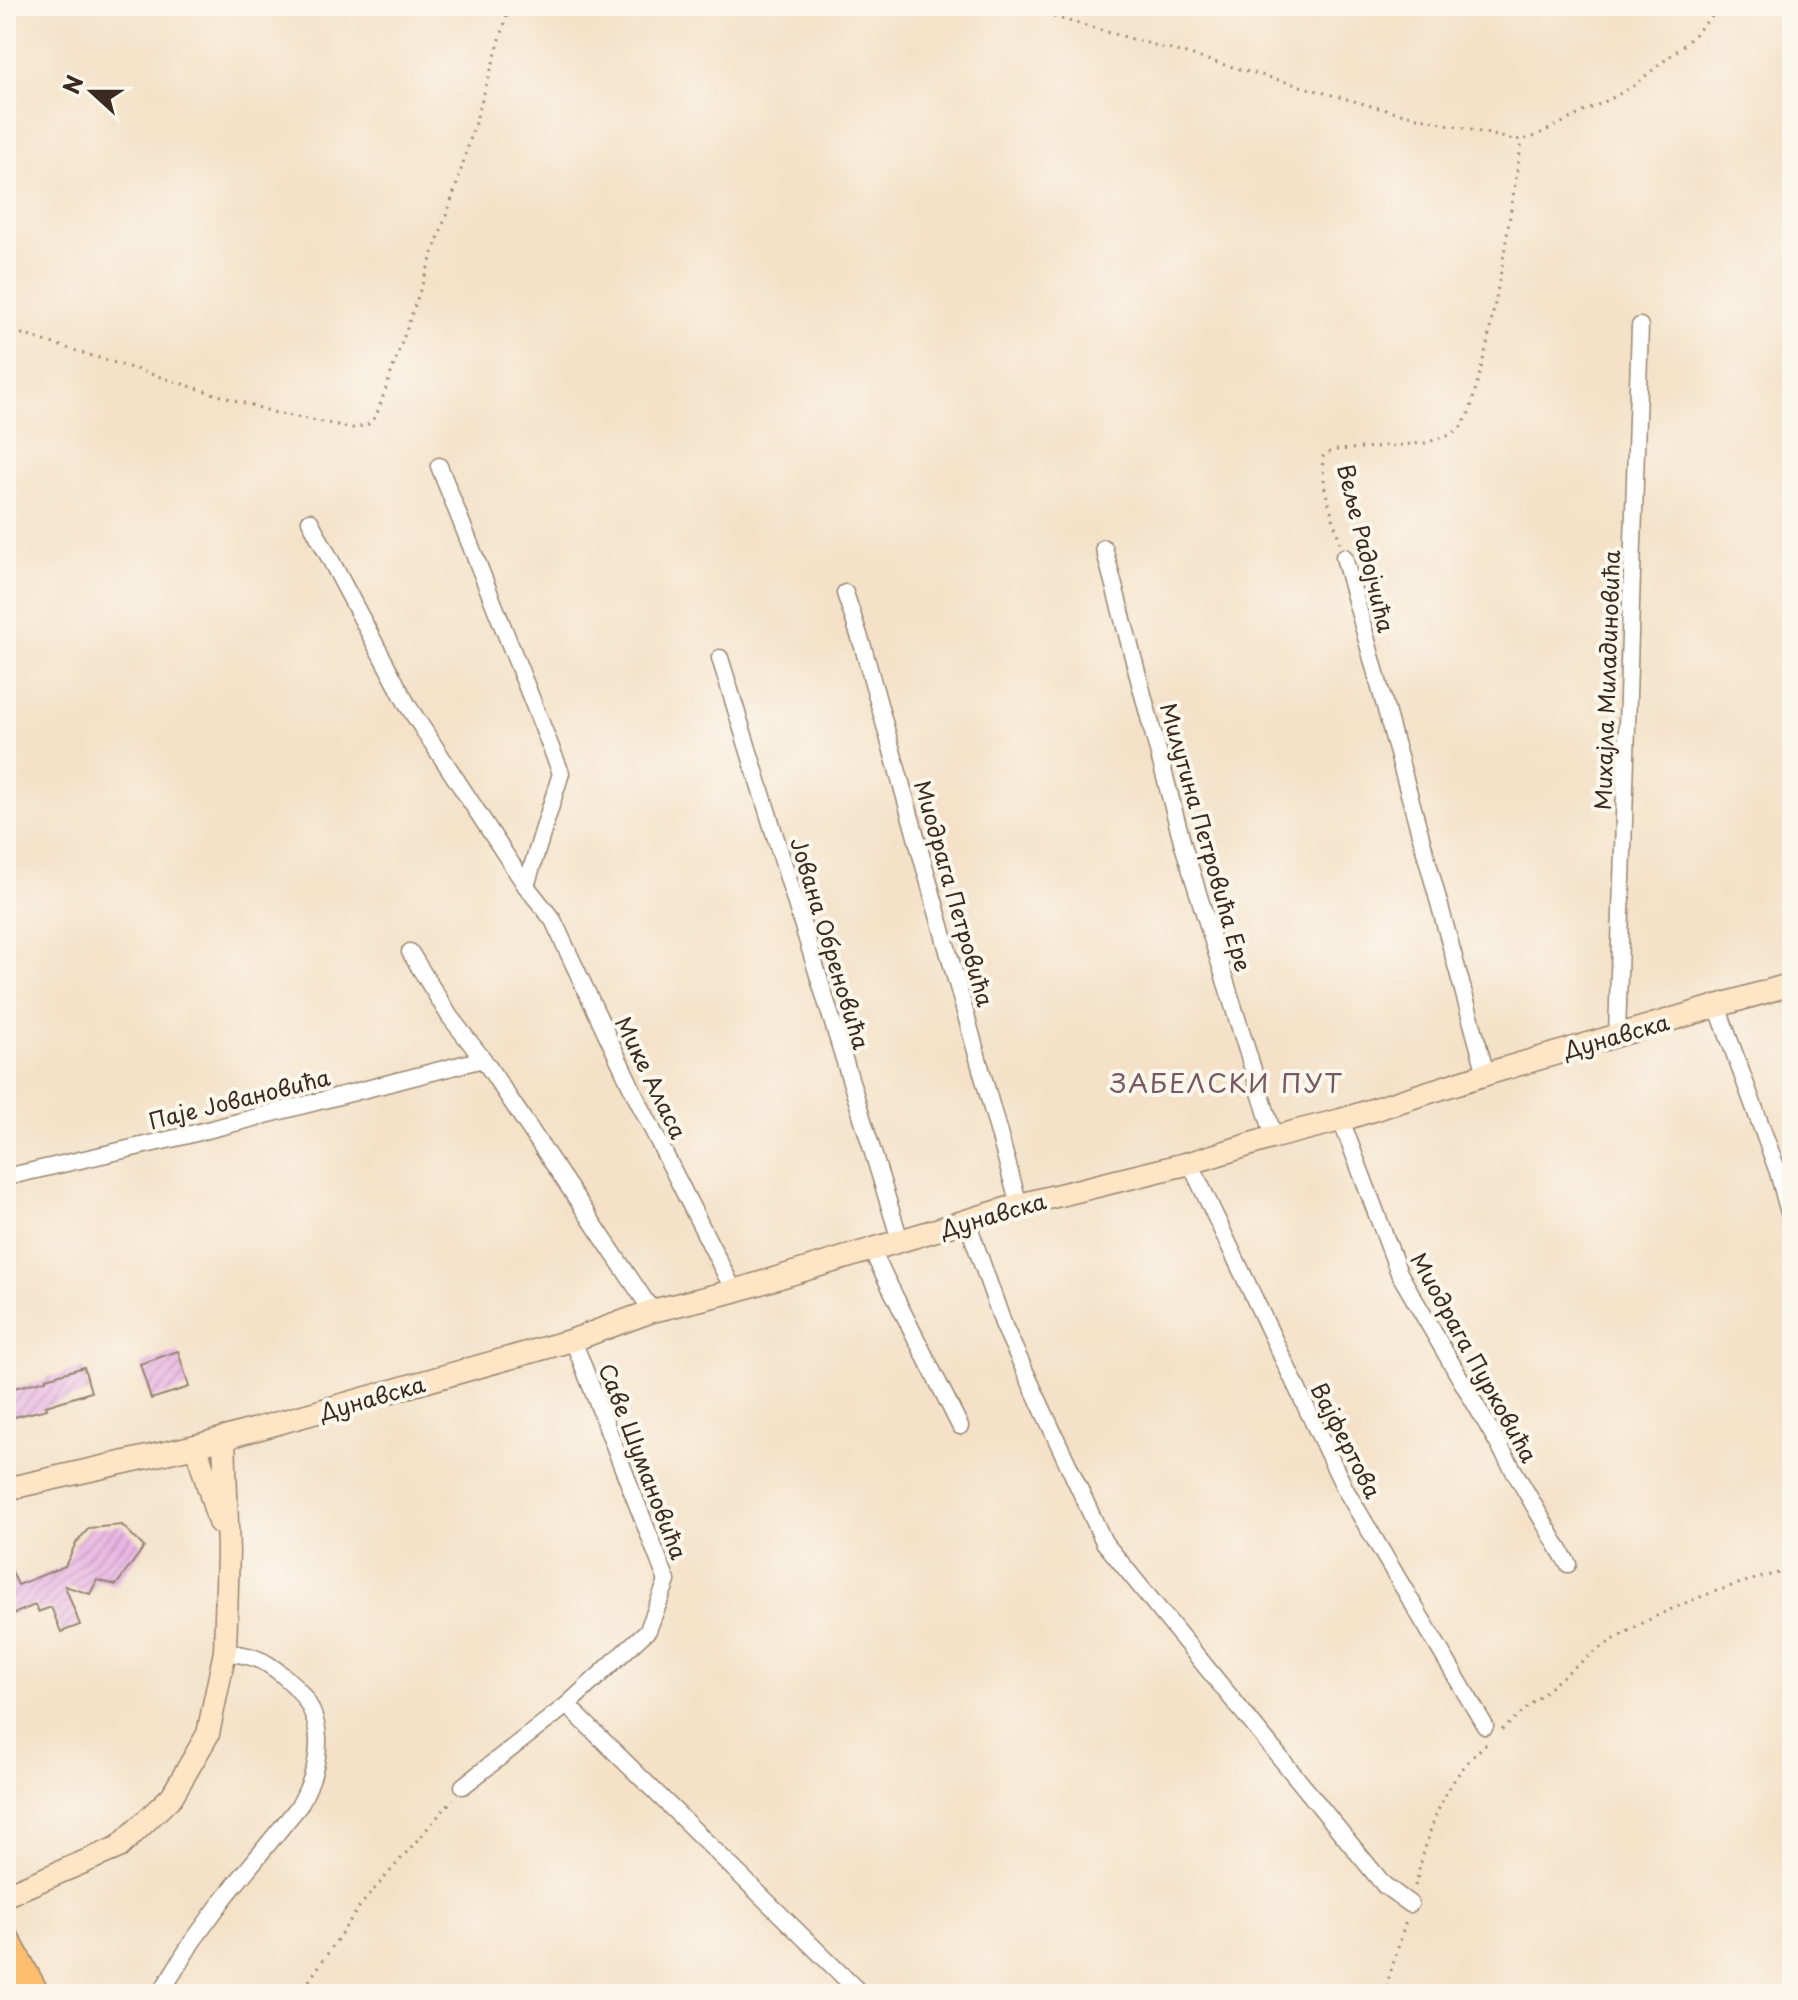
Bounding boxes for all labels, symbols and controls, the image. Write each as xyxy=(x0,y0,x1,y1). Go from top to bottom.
north arrow xyxy=(52,52,132,132)
text: N xyxy=(53,70,90,98)
street label: Веље Радојчића xyxy=(1330,460,1404,636)
street label: Михајла Миладиновића xyxy=(1585,549,1627,811)
street label: Милутина Петровића Ере xyxy=(1153,699,1261,975)
street label: Миодрага Петровића xyxy=(907,776,1003,1010)
street label: Јована Обреновића xyxy=(783,833,879,1053)
street label: Дунавска xyxy=(1558,1004,1673,1066)
street label: Мике Аласа xyxy=(608,1010,696,1144)
street label: Паје Јовановића xyxy=(145,1059,333,1136)
district label: ЗАБЕЛСКИ ПУТ xyxy=(1110,1063,1344,1102)
street label: Дунавска xyxy=(935,1183,1050,1245)
street label: Миодрага Пурковића xyxy=(1403,1246,1547,1468)
street label: Саве Шумановића xyxy=(591,1358,697,1564)
street label: Дунавска xyxy=(314,1366,429,1428)
street label: Вајфертова xyxy=(1304,1376,1390,1504)

